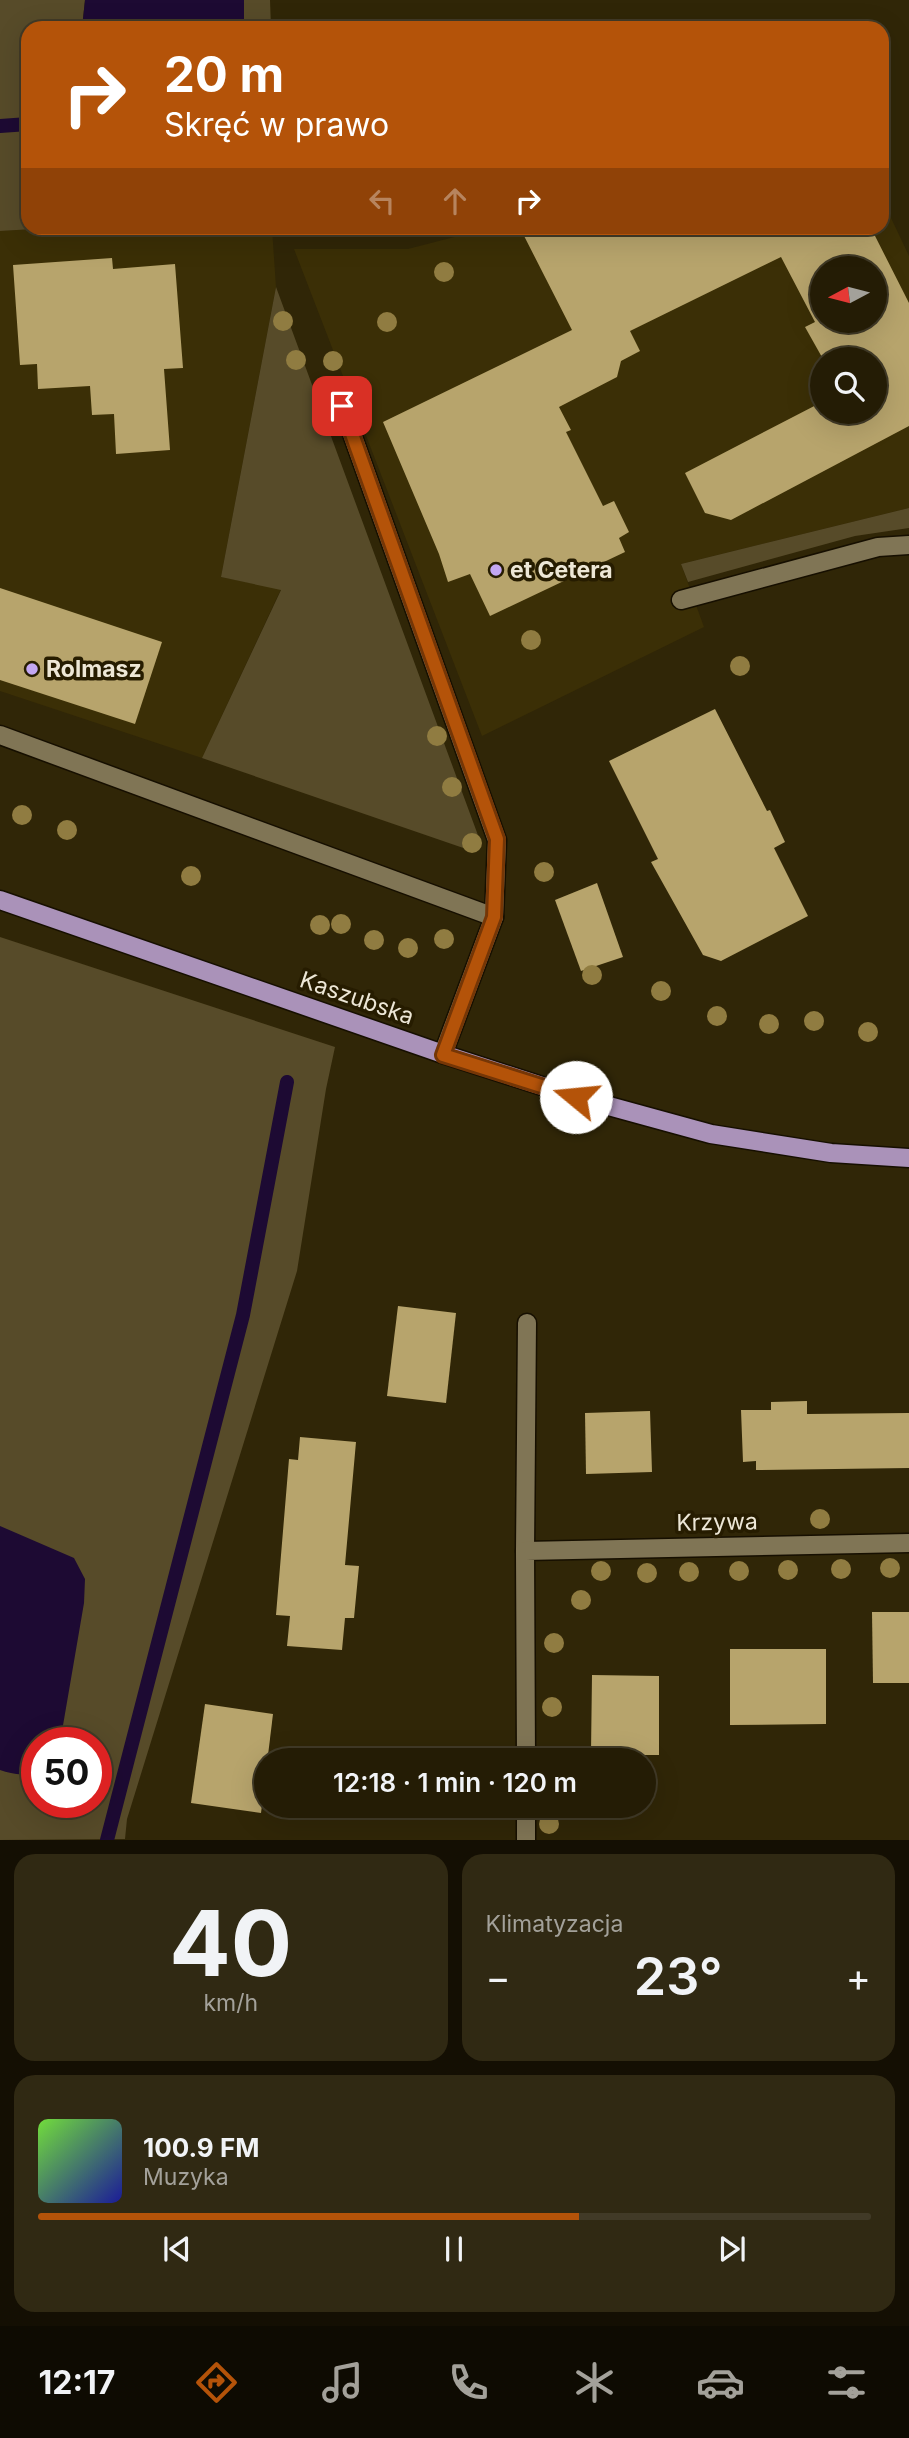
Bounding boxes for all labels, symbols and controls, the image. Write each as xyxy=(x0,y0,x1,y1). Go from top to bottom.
text: 20 m xyxy=(164,45,284,104)
icon: right xyxy=(49,49,140,140)
text: Skręć w prawo xyxy=(164,105,389,144)
icon: left xyxy=(363,182,401,220)
icon: ahead xyxy=(436,182,474,220)
icon: right xyxy=(509,182,547,220)
north arrow xyxy=(810,256,887,332)
map controls xyxy=(810,256,887,424)
button: search xyxy=(810,347,887,424)
pin xyxy=(312,376,372,436)
icon: arrive xyxy=(323,387,361,425)
place label: et Cetera xyxy=(510,556,613,584)
marker: et Cetera xyxy=(488,562,504,578)
place label: Rolmasz xyxy=(46,655,142,683)
marker: Rolmasz xyxy=(24,661,40,677)
street label: Kaszubska xyxy=(296,965,418,1031)
position arrow xyxy=(539,1060,613,1134)
street label: Krzywa xyxy=(676,1507,758,1537)
speed limit sign: 50 xyxy=(21,1727,112,1818)
text: 12:18 · 1 min · 120 m xyxy=(333,1767,577,1798)
text: 40 xyxy=(169,1888,292,1998)
text: Klimatyzacja xyxy=(486,1910,623,1938)
text: 23° xyxy=(634,1945,723,2008)
text: − xyxy=(486,1954,511,2000)
text: + xyxy=(846,1954,871,2000)
text: km/h xyxy=(203,1989,258,2017)
text: 100.9 FM xyxy=(143,2132,259,2163)
text: Muzyka xyxy=(143,2163,229,2191)
icon: previous xyxy=(158,2230,196,2268)
icon: pause xyxy=(435,2230,473,2268)
icon: next xyxy=(713,2230,751,2268)
icon: directions xyxy=(192,2358,241,2407)
icon: music xyxy=(318,2358,367,2407)
icon: phone xyxy=(444,2358,493,2407)
icon: climate xyxy=(570,2358,619,2407)
icon: car xyxy=(696,2358,745,2407)
icon: filters xyxy=(822,2358,871,2407)
text: 12:17 xyxy=(38,2363,115,2402)

